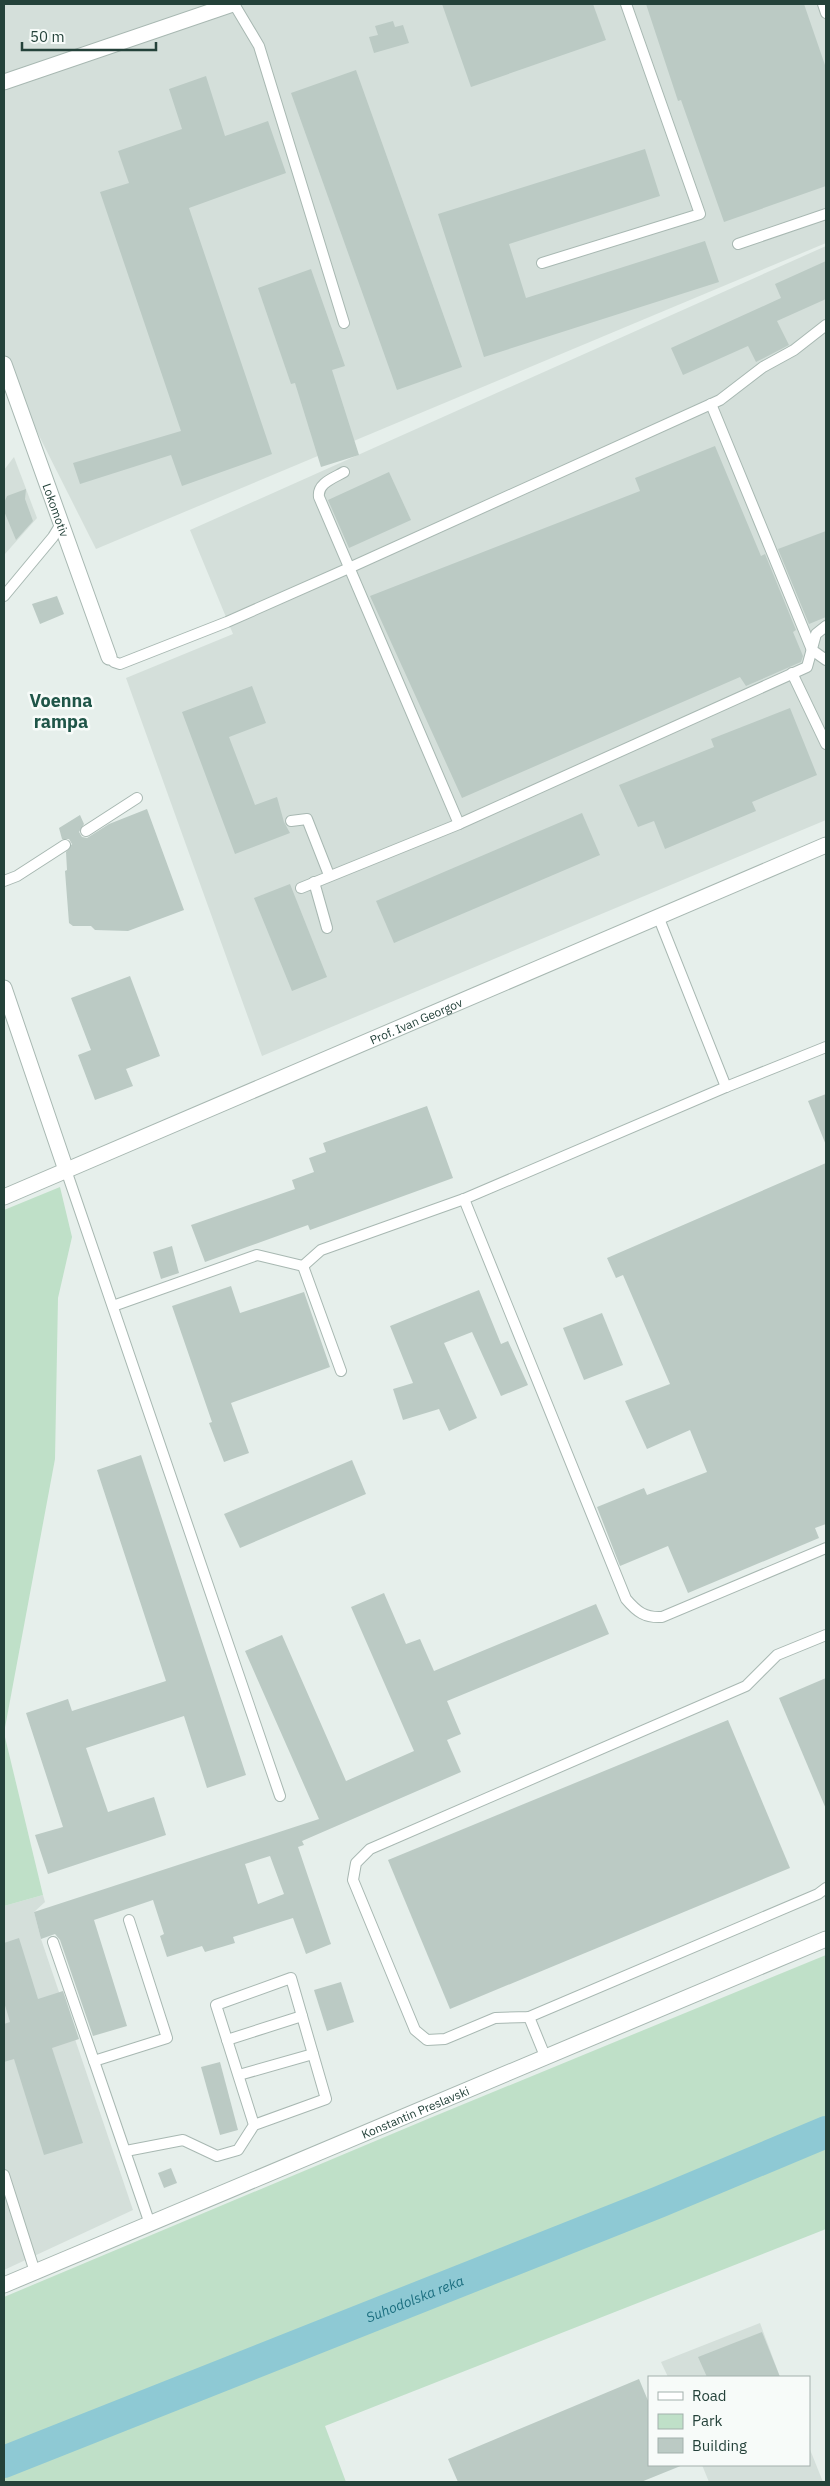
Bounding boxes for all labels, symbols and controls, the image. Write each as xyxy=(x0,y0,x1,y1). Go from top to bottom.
scale bar xyxy=(22,20,156,52)
text: 50 m xyxy=(30,27,65,46)
street label: Lokomotiv xyxy=(40,481,73,539)
district label: Voenna rampa xyxy=(29,689,93,733)
street label: Prof. Ivan Georgov xyxy=(367,994,464,1047)
street label: Konstantin Preslavski xyxy=(359,2083,471,2141)
water label: Suhodolska reka xyxy=(363,2271,466,2326)
legend xyxy=(648,2376,810,2466)
text: Road xyxy=(692,2386,727,2405)
text: Park xyxy=(692,2411,722,2430)
text: Building xyxy=(692,2436,747,2455)

